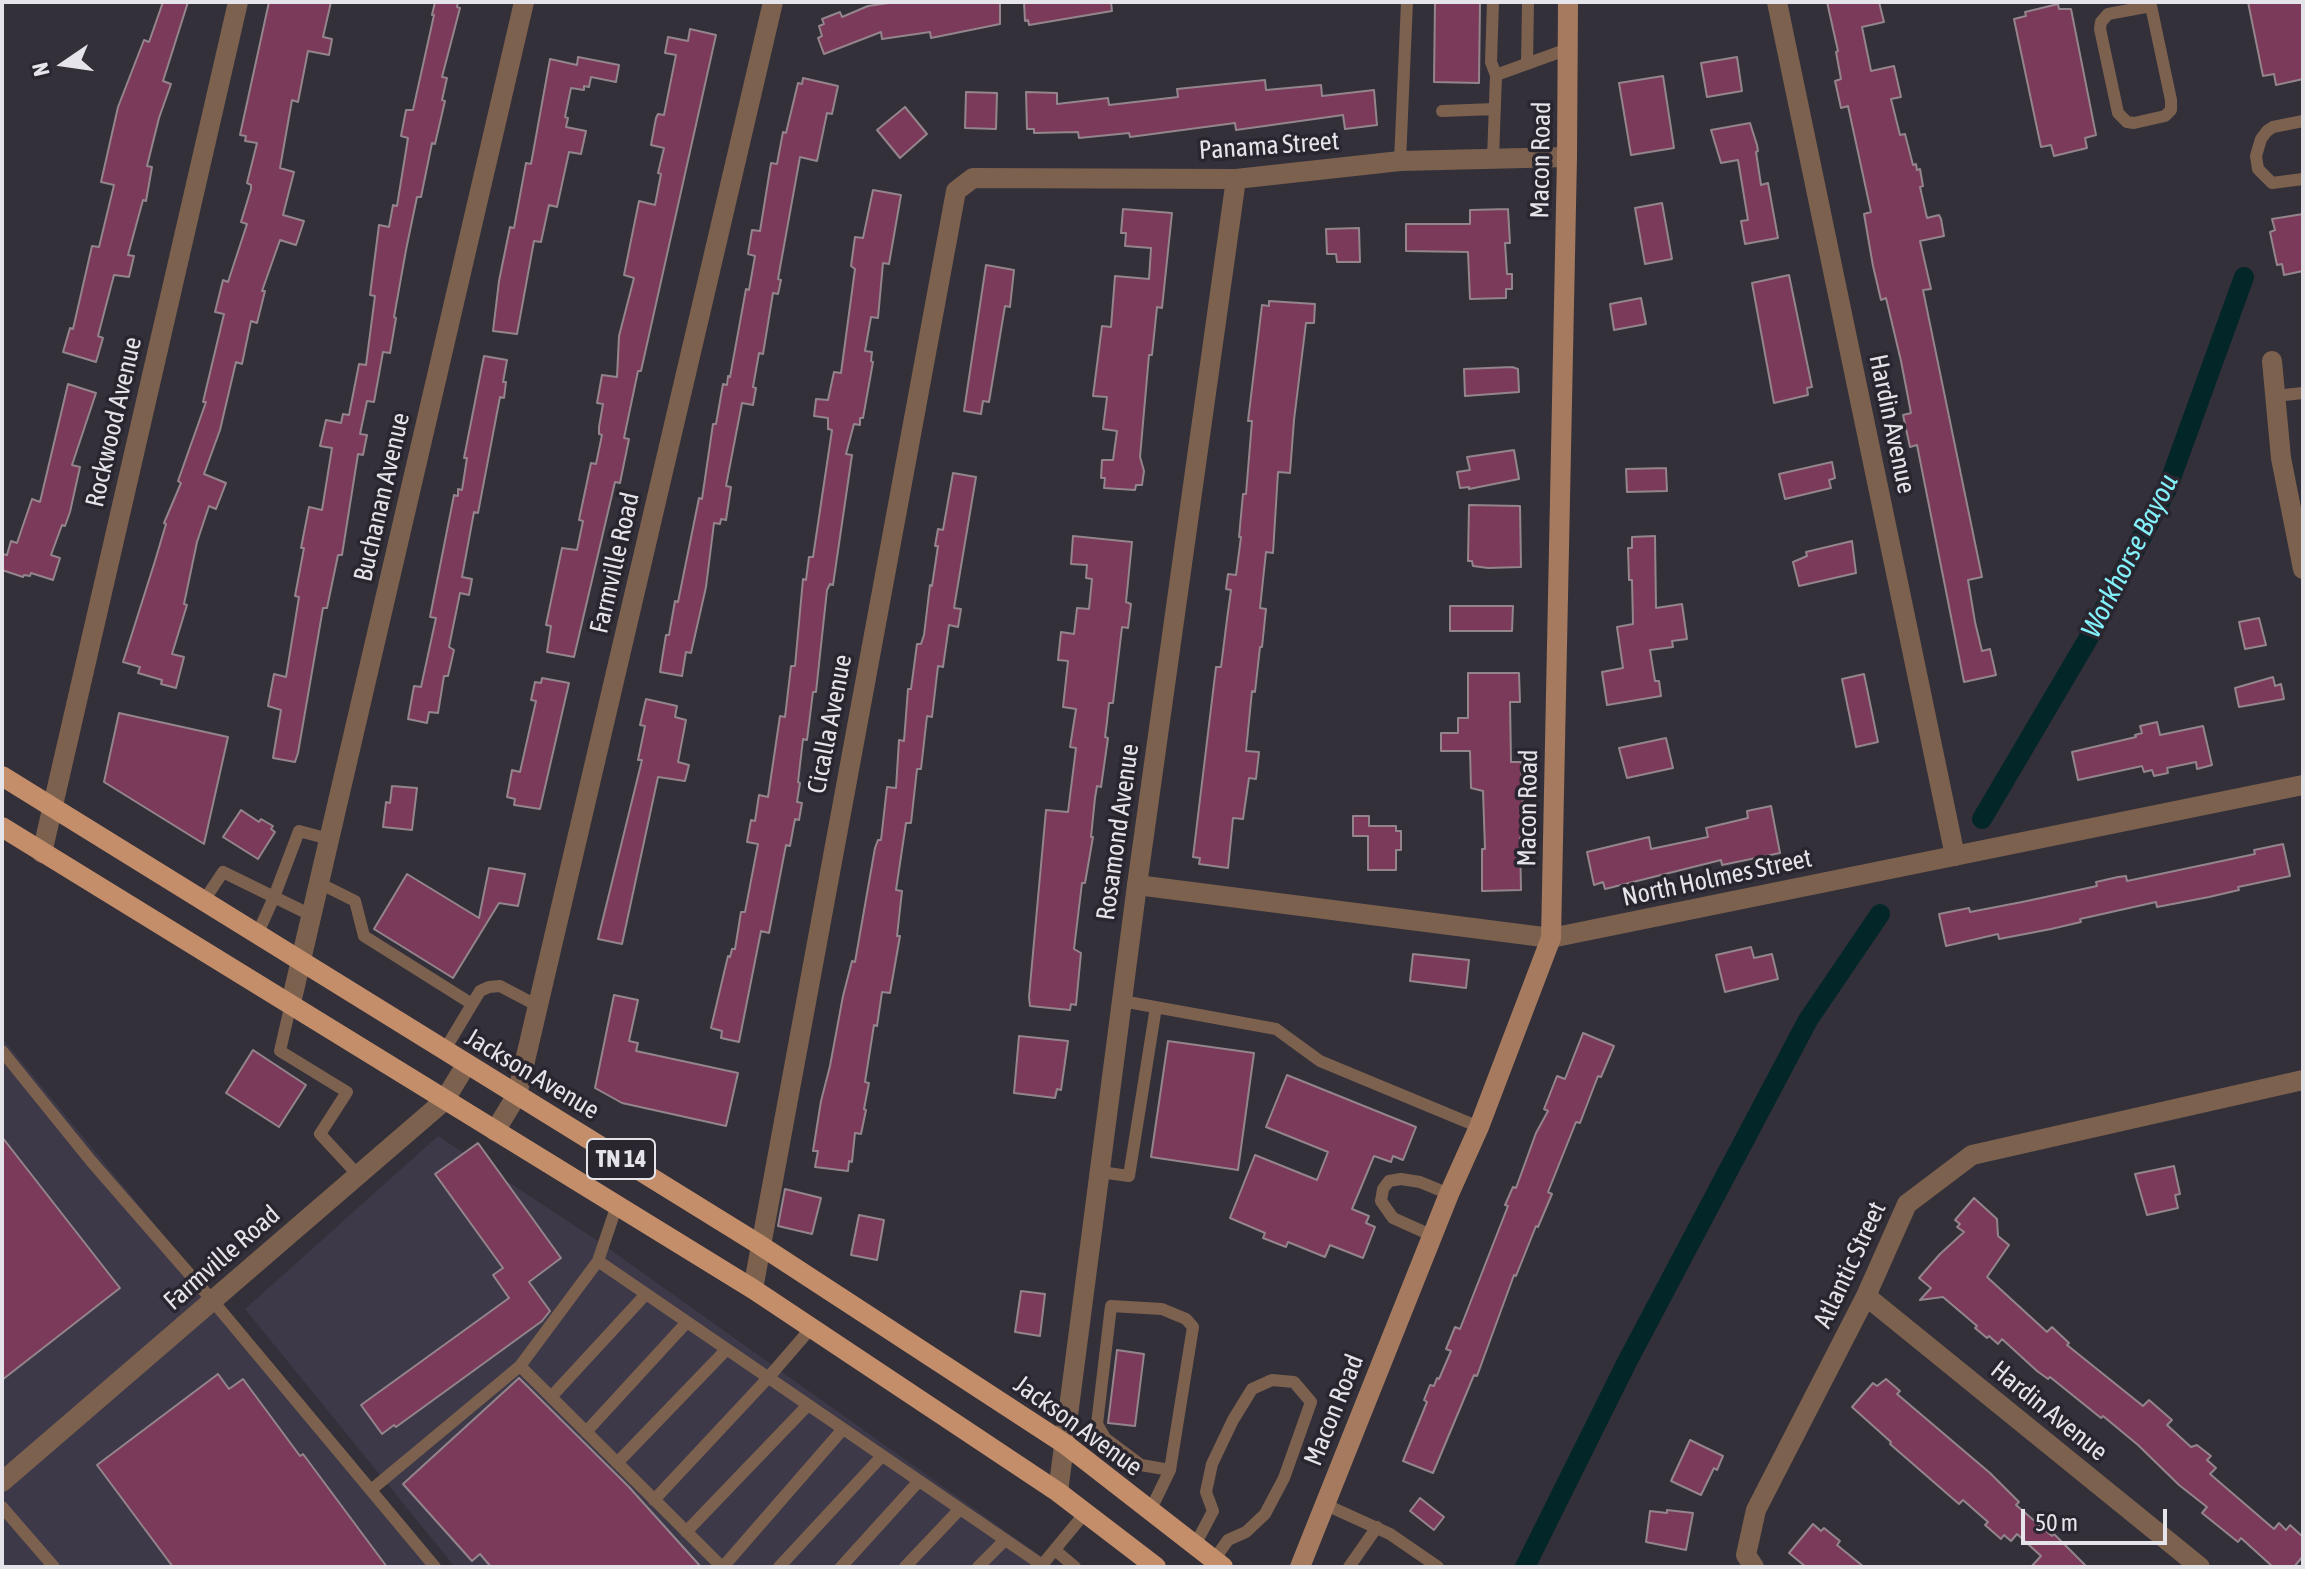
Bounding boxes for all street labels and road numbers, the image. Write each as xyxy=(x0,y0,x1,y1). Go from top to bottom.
street label: Macon Road xyxy=(1524,101,1558,219)
street label: Panama Street xyxy=(1198,126,1340,166)
street label: Rockwood Avenue xyxy=(79,334,149,510)
street label: Hardin Avenue xyxy=(1862,352,1922,496)
street label: Buchanan Avenue xyxy=(347,410,417,584)
street label: Farmville Road xyxy=(584,490,646,636)
street label: Cicalla Avenue xyxy=(801,652,859,796)
street label: Rosamond Avenue xyxy=(1090,742,1146,922)
street label: Macon Road xyxy=(1511,749,1545,867)
street label: North Holmes Street xyxy=(1619,843,1815,913)
street label: Jackson Avenue xyxy=(459,1022,605,1126)
road number: TN 14 xyxy=(587,1139,655,1179)
street label: Atlantic Street xyxy=(1807,1197,1893,1333)
street label: Farmville Road xyxy=(158,1199,286,1317)
street label: Macon Road xyxy=(1298,1350,1370,1470)
street label: Hardin Avenue xyxy=(1984,1354,2114,1468)
street label: Jackson Avenue xyxy=(1008,1369,1148,1483)

